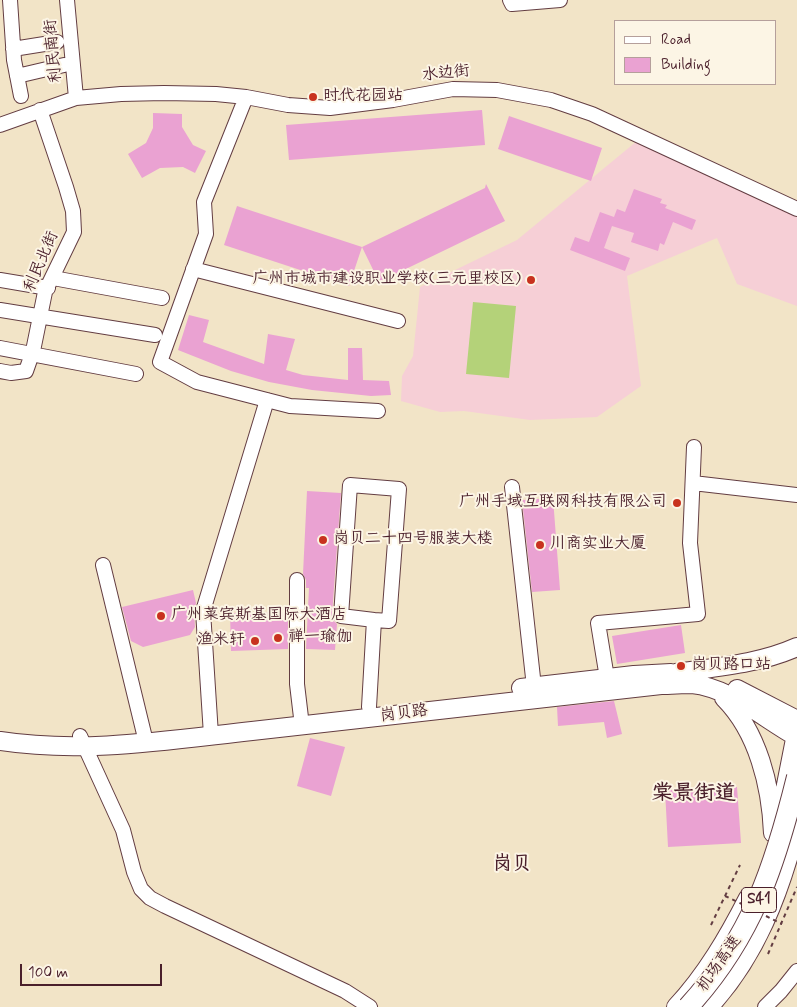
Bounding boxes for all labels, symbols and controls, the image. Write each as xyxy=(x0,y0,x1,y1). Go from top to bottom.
street label: 利民南街 xyxy=(42,18,66,84)
legend xyxy=(614,20,777,85)
text: Road xyxy=(661,30,691,50)
text: Building xyxy=(661,55,711,75)
street label: 水边街 xyxy=(421,62,471,86)
place label: 时代花园站 xyxy=(323,87,403,107)
marker: 时代花园站 xyxy=(307,91,319,103)
street label: 利民北街 xyxy=(21,229,63,295)
place label: 广州市城市建设职业学校(三元里校区) xyxy=(252,270,521,290)
marker: 广州市城市建设职业学校(三元里校区) xyxy=(525,274,537,286)
place label: 广州手域互联网科技有限公司 xyxy=(459,493,667,513)
marker: 广州手域互联网科技有限公司 xyxy=(671,497,683,509)
place label: 岗贝二十四号服装大楼 xyxy=(333,530,493,550)
marker: 岗贝二十四号服装大楼 xyxy=(317,534,329,546)
place label: 川商实业大厦 xyxy=(550,535,646,555)
marker: 川商实业大厦 xyxy=(534,539,546,551)
place label: 广州莱宾斯基国际大酒店 xyxy=(171,606,347,626)
marker: 广州莱宾斯基国际大酒店 xyxy=(155,610,167,622)
place label: 禅一瑜伽 xyxy=(288,628,352,648)
place label: 渔米轩 xyxy=(197,631,245,651)
marker: 禅一瑜伽 xyxy=(272,632,284,644)
marker: 渔米轩 xyxy=(249,635,261,647)
place label: 岗贝路口站 xyxy=(691,656,771,676)
marker: 岗贝路口站 xyxy=(675,660,687,672)
street label: 岗贝路 xyxy=(379,702,429,726)
district label: 棠景街道 xyxy=(652,782,736,808)
district label: 岗贝 xyxy=(493,854,531,876)
road number: S41 xyxy=(742,888,776,912)
street label: 机场高速 xyxy=(694,932,746,996)
scale bar xyxy=(22,954,165,986)
text: 100 m xyxy=(28,963,68,983)

